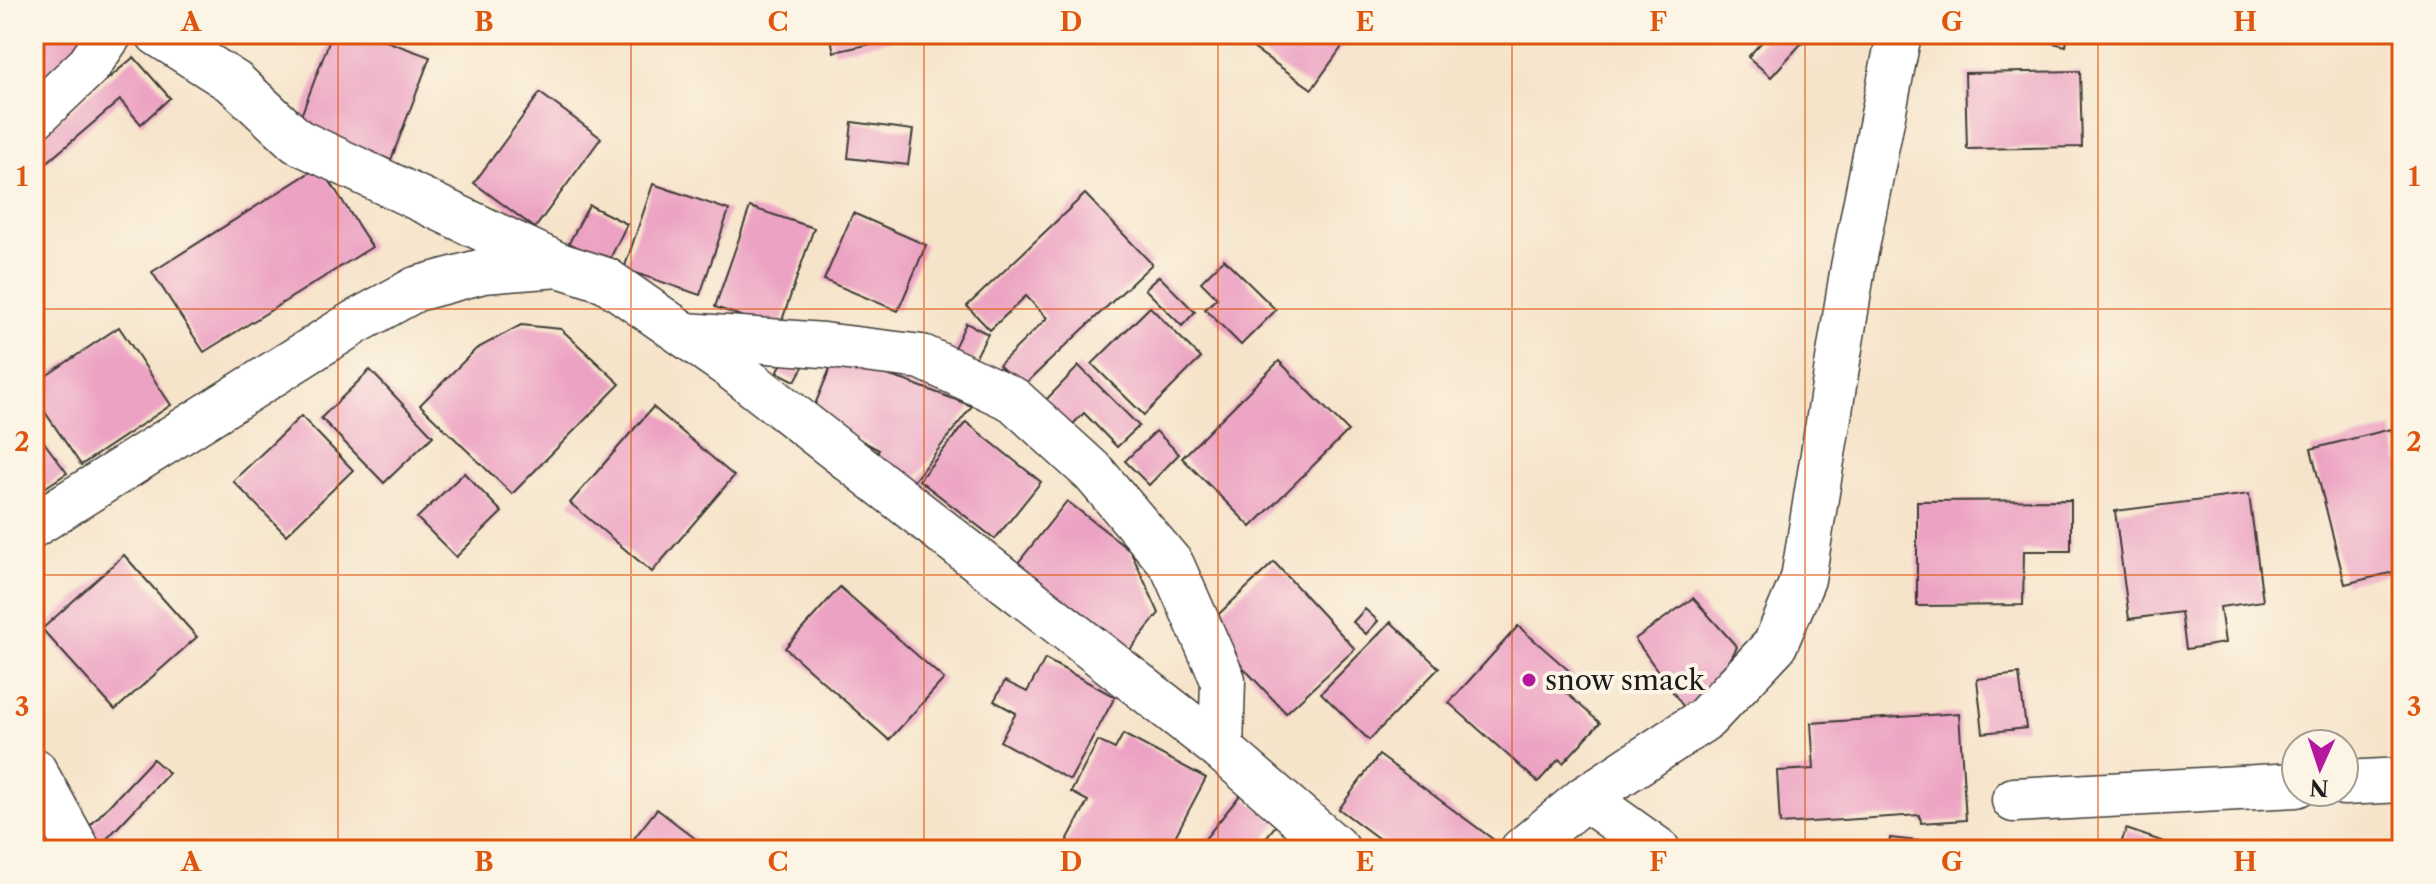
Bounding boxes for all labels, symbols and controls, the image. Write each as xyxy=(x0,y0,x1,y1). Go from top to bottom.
text: A xyxy=(180,6,202,38)
text: B xyxy=(474,6,494,38)
text: C xyxy=(768,6,788,38)
text: D xyxy=(1060,6,1082,38)
text: E xyxy=(1356,6,1374,38)
text: F xyxy=(1649,6,1667,38)
text: G xyxy=(1941,6,1963,38)
text: H xyxy=(2233,6,2257,38)
text: 1 xyxy=(16,161,28,193)
text: 1 xyxy=(2408,161,2420,193)
text: 2 xyxy=(14,426,30,458)
text: 2 xyxy=(2406,426,2422,458)
place label: snow smack xyxy=(1545,663,1707,697)
marker: snow smack xyxy=(1520,671,1538,689)
text: 3 xyxy=(15,691,29,723)
text: 3 xyxy=(2407,691,2421,723)
north arrow xyxy=(2280,728,2360,808)
text: N xyxy=(2309,773,2329,801)
text: A xyxy=(180,846,202,878)
text: B xyxy=(474,846,494,878)
text: C xyxy=(768,846,788,878)
text: D xyxy=(1060,846,1082,878)
text: E xyxy=(1356,846,1374,878)
text: F xyxy=(1649,846,1667,878)
text: G xyxy=(1941,846,1963,878)
text: H xyxy=(2233,846,2257,878)

